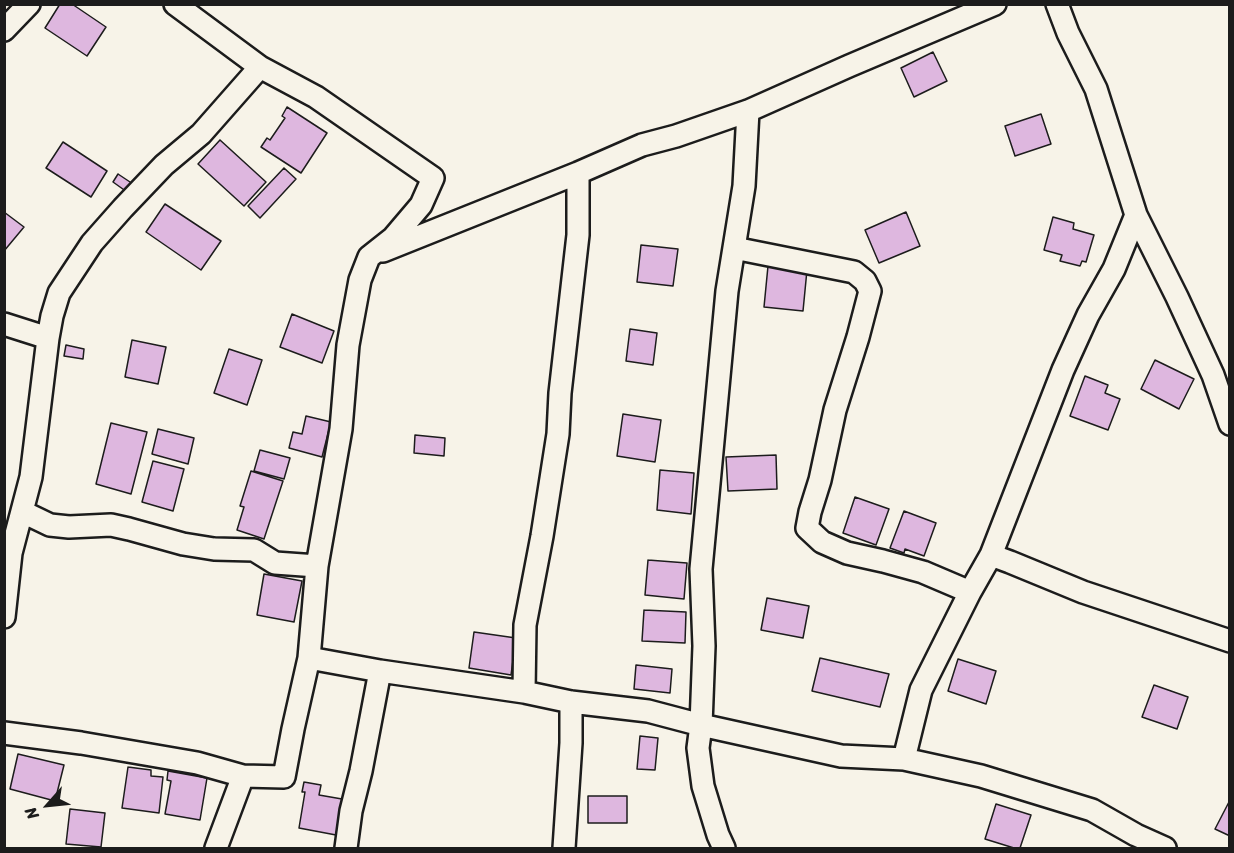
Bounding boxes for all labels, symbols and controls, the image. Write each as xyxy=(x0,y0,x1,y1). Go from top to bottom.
north arrow xyxy=(18,775,78,835)
text: N xyxy=(16,802,47,825)

